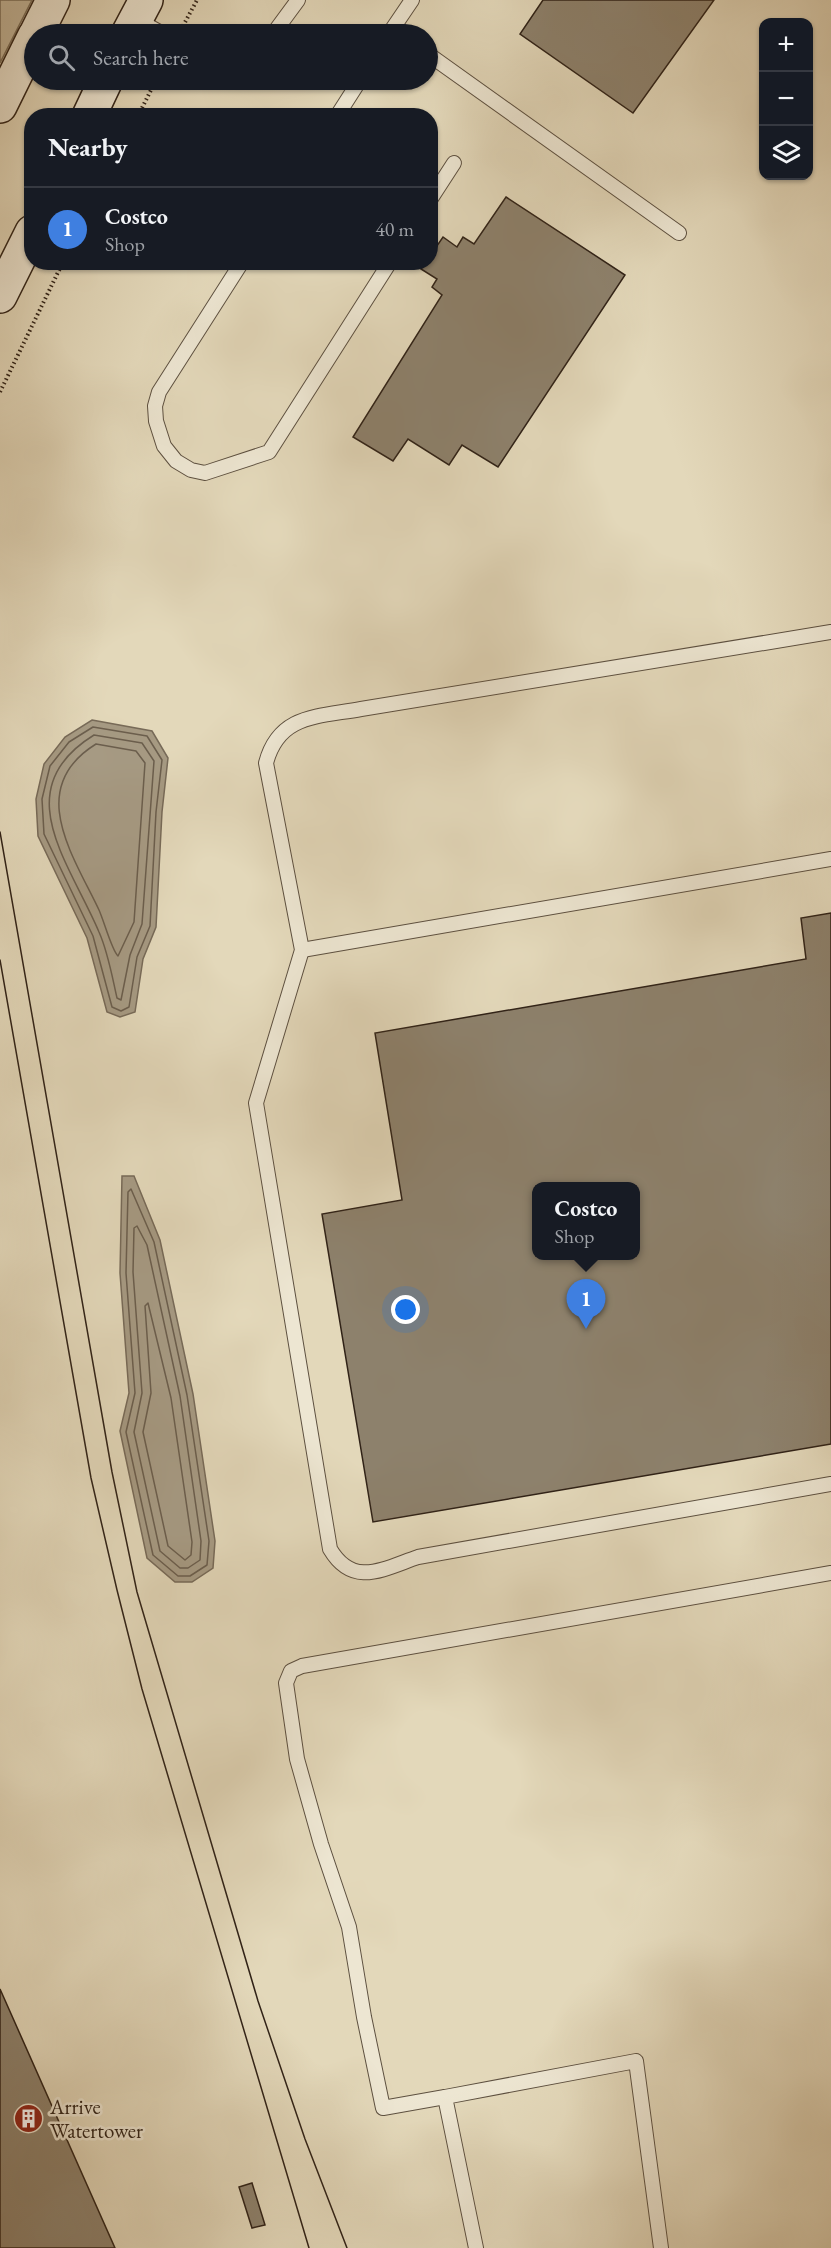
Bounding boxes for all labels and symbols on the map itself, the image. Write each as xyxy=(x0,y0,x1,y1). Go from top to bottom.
pin: 1 xyxy=(566,1280,606,1329)
your location xyxy=(391,1295,420,1324)
place label: Arrive Watertower xyxy=(49,2093,143,2144)
building icon: Arrive Watertower xyxy=(13,2103,45,2135)

